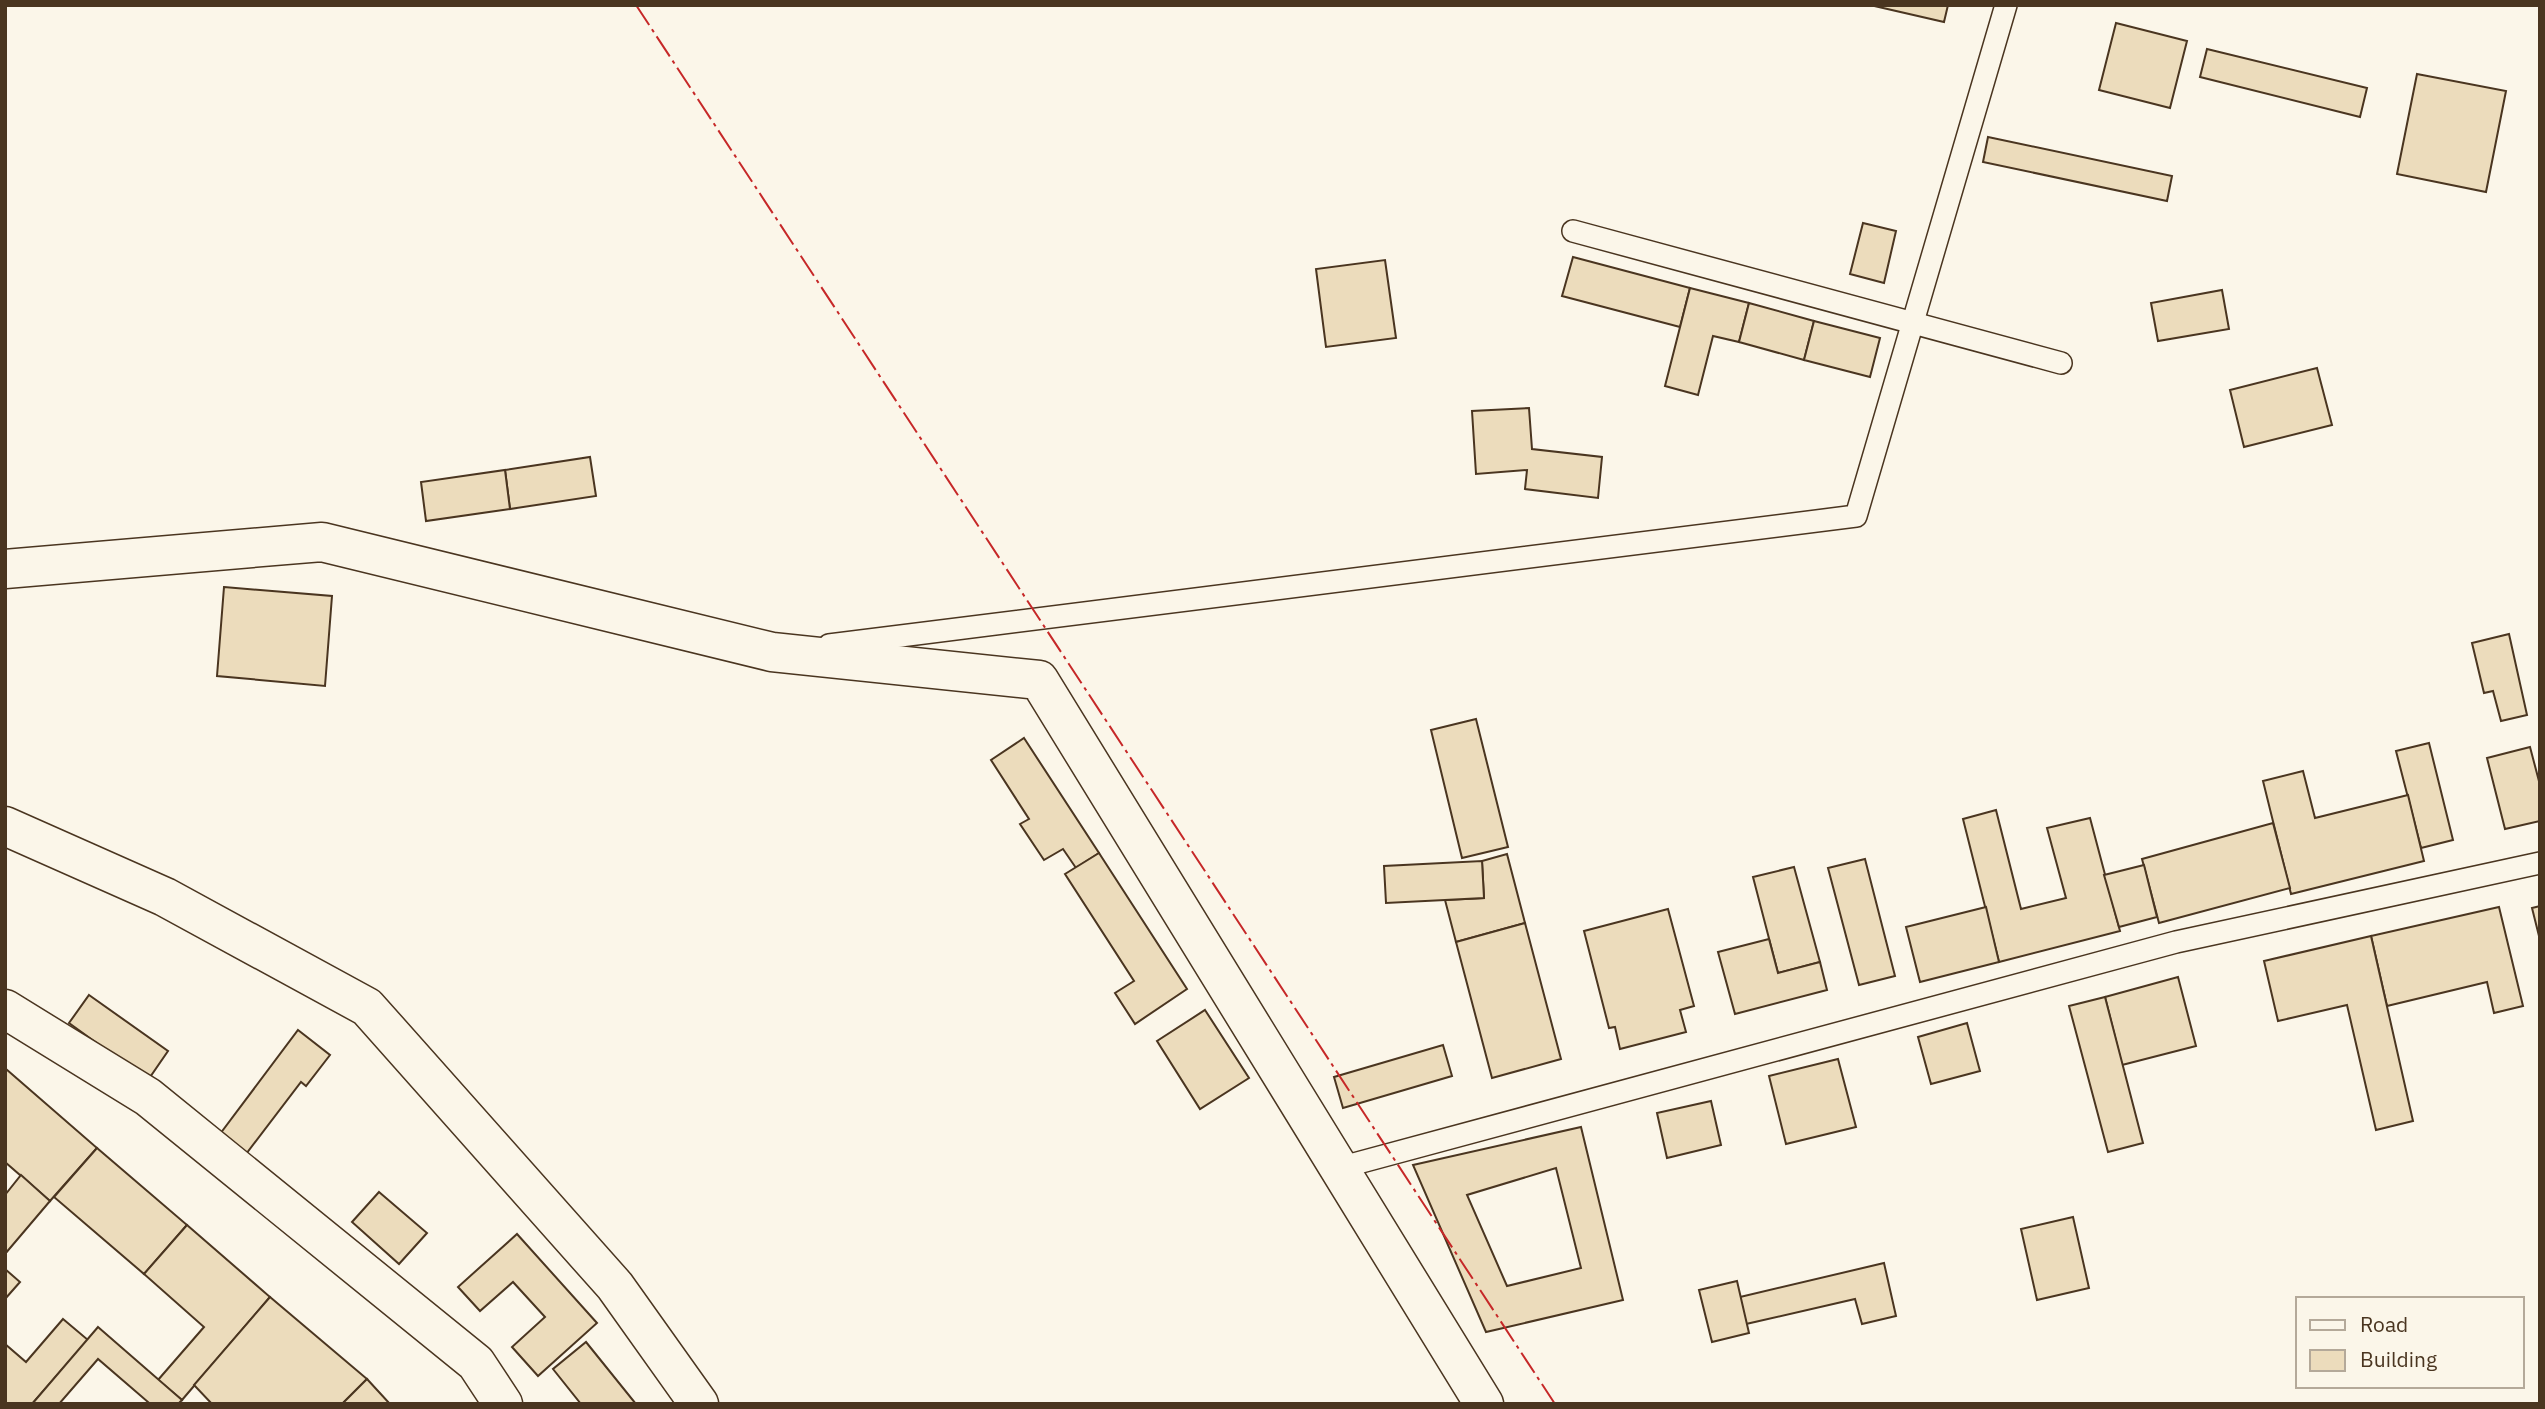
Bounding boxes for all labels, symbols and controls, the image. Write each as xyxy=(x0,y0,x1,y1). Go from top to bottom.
legend xyxy=(2296,1297,2524,1388)
text: Road xyxy=(2360,1310,2408,1338)
text: Building xyxy=(2360,1345,2437,1373)

